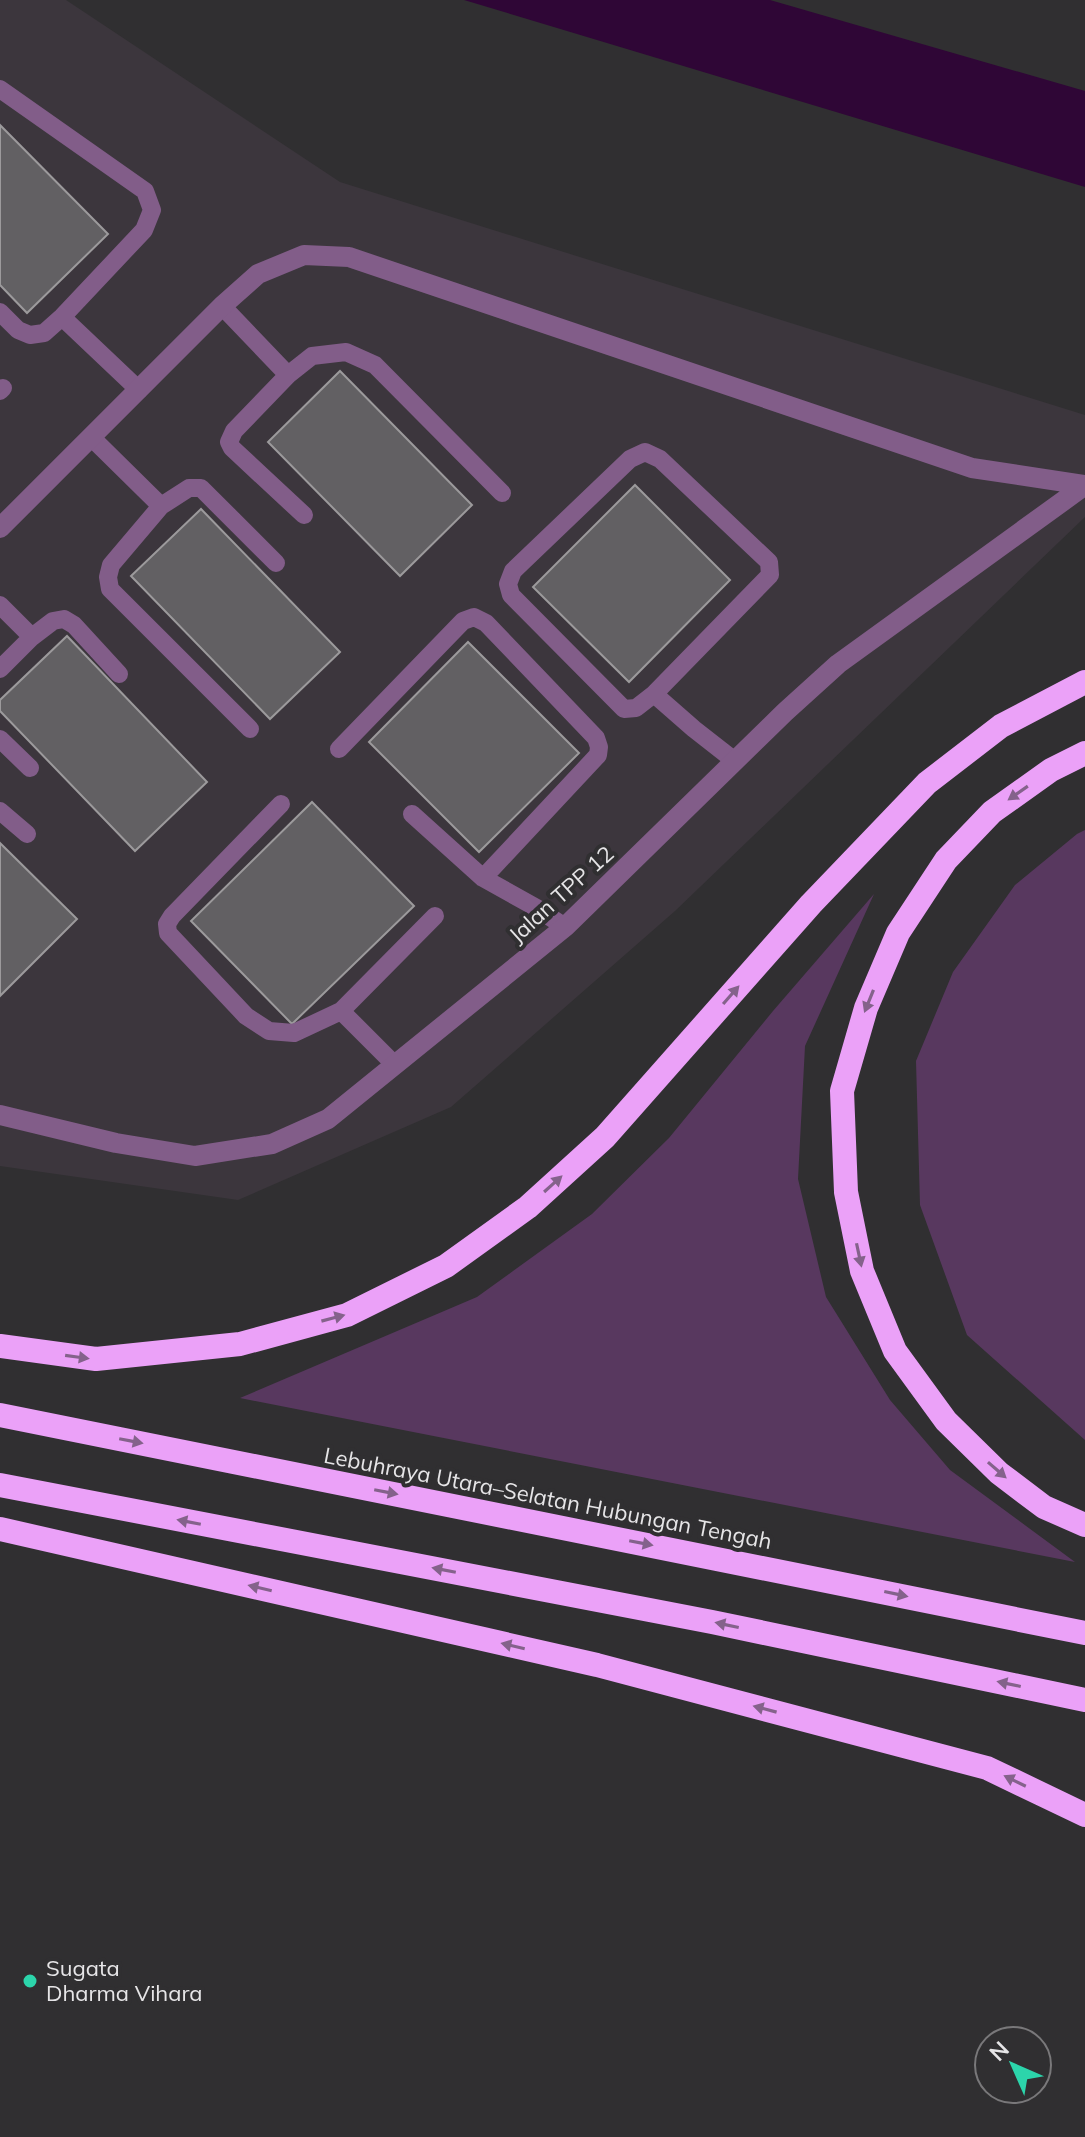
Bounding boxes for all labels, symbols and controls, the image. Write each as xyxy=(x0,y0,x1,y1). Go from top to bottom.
one-way arrow xyxy=(1008,785,1029,800)
street label: Jalan TPP 12 xyxy=(503,840,619,948)
one-way arrow xyxy=(722,986,740,1005)
one-way arrow xyxy=(862,989,875,1013)
one-way arrow xyxy=(543,1175,563,1193)
one-way arrow xyxy=(853,1243,866,1268)
one-way arrow xyxy=(320,1312,345,1324)
one-way arrow xyxy=(65,1351,90,1364)
one-way arrow xyxy=(119,1436,144,1448)
street label: Lebuhraya Utara–Selatan Hubungan Tengah xyxy=(322,1441,774,1555)
one-way arrow xyxy=(987,1461,1007,1478)
one-way arrow xyxy=(374,1486,399,1499)
one-way arrow xyxy=(176,1515,201,1527)
one-way arrow xyxy=(629,1537,654,1550)
one-way arrow xyxy=(431,1564,456,1576)
one-way arrow xyxy=(247,1581,272,1594)
one-way arrow xyxy=(884,1589,909,1601)
one-way arrow xyxy=(714,1618,739,1631)
one-way arrow xyxy=(501,1639,526,1652)
one-way arrow xyxy=(996,1677,1021,1690)
one-way arrow xyxy=(753,1703,778,1715)
one-way arrow xyxy=(1003,1774,1026,1788)
place label: Sugata Dharma Vihara xyxy=(46,1954,203,2007)
marker: Sugata Dharma Vihara xyxy=(21,1972,39,1990)
north arrow xyxy=(973,2025,1053,2105)
text: N xyxy=(983,2035,1015,2067)

